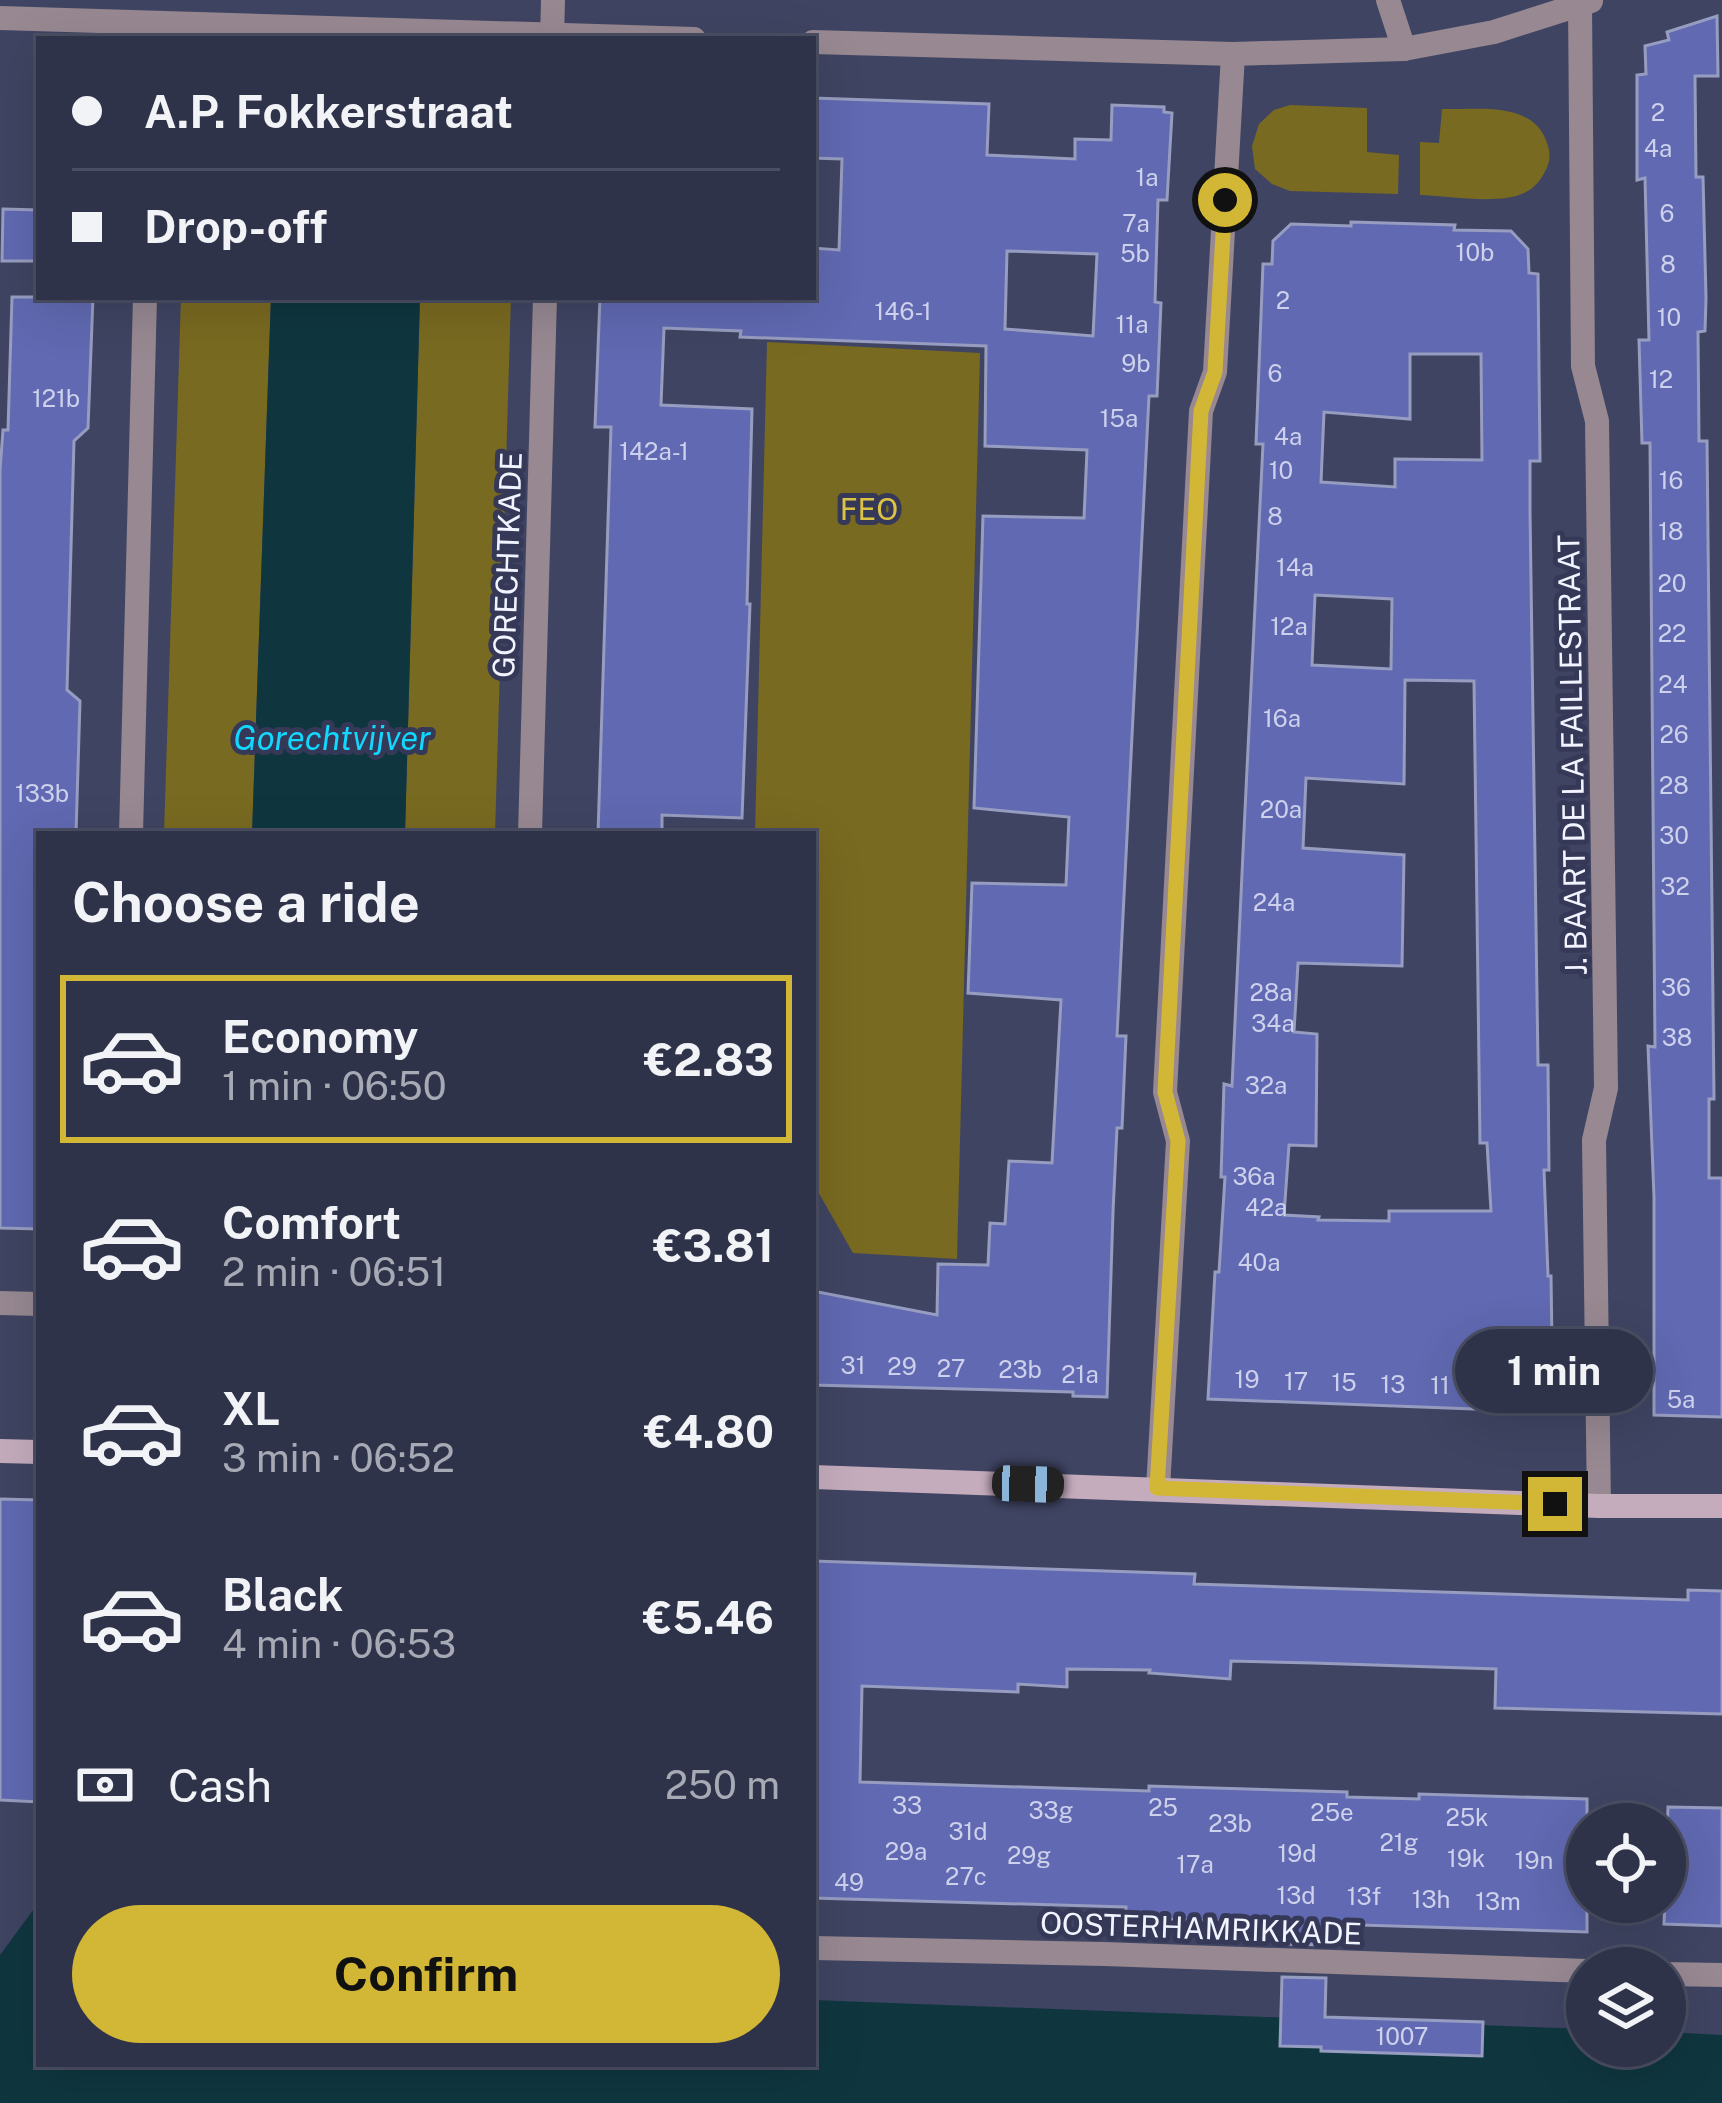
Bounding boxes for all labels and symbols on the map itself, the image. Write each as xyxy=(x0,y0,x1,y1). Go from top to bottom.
house number: 2 xyxy=(1651,98,1665,126)
house number: 4a xyxy=(1644,134,1672,162)
house number: 1a xyxy=(1135,163,1159,191)
route start xyxy=(1198,173,1252,227)
house number: 6 xyxy=(1660,199,1674,227)
house number: 7a xyxy=(1122,209,1150,237)
house number: 10b xyxy=(1456,238,1494,266)
house number: 5b xyxy=(1120,239,1150,267)
house number: 8 xyxy=(1660,250,1676,278)
house number: 2 xyxy=(1276,286,1290,314)
house number: 146-1 xyxy=(875,297,931,325)
house number: 10 xyxy=(1657,303,1681,331)
house number: 11a xyxy=(1116,310,1148,338)
house number: 9b xyxy=(1121,349,1151,377)
house number: 6 xyxy=(1268,359,1282,387)
house number: 12 xyxy=(1649,365,1673,393)
house number: 121b xyxy=(32,384,80,412)
house number: 15a xyxy=(1100,404,1138,432)
house number: 4a xyxy=(1274,422,1302,450)
house number: 142a-1 xyxy=(619,437,689,465)
street label: GORECHTKADE xyxy=(485,451,529,679)
house number: 10 xyxy=(1269,456,1293,484)
house number: 16 xyxy=(1659,466,1683,494)
park label: FEO xyxy=(840,491,898,527)
house number: 8 xyxy=(1267,502,1283,530)
house number: 18 xyxy=(1658,517,1684,545)
street label: J. BAART DE LA FAILLESTRAAT xyxy=(1550,534,1594,976)
house number: 14a xyxy=(1276,553,1314,581)
house number: 20 xyxy=(1658,569,1687,597)
house number: 12a xyxy=(1270,612,1308,640)
house number: 22 xyxy=(1658,619,1686,647)
house number: 24 xyxy=(1658,670,1688,698)
house number: 16a xyxy=(1263,704,1301,732)
water label: Gorechtvijver xyxy=(233,719,431,757)
house number: 26 xyxy=(1659,720,1689,748)
house number: 28 xyxy=(1659,771,1689,799)
house number: 133b xyxy=(15,779,69,807)
house number: 20a xyxy=(1260,795,1302,823)
house number: 30 xyxy=(1659,821,1689,849)
house number: 32 xyxy=(1660,872,1690,900)
house number: 24a xyxy=(1253,888,1295,916)
house number: 36 xyxy=(1661,973,1691,1001)
house number: 28a xyxy=(1249,978,1293,1006)
house number: 34a xyxy=(1251,1009,1295,1037)
house number: 38 xyxy=(1662,1023,1692,1051)
house number: 32a xyxy=(1245,1071,1287,1099)
house number: 36a xyxy=(1232,1162,1276,1190)
house number: 42a xyxy=(1245,1193,1287,1221)
house number: 40a xyxy=(1237,1248,1281,1276)
callout: 1 min xyxy=(1456,1330,1654,1414)
house number: 31 xyxy=(841,1351,865,1379)
house number: 29 xyxy=(887,1352,917,1380)
house number: 27 xyxy=(937,1354,965,1382)
house number: 23b xyxy=(998,1355,1042,1383)
house number: 21a xyxy=(1061,1360,1099,1388)
house number: 19 xyxy=(1235,1365,1259,1393)
house number: 17 xyxy=(1284,1367,1308,1395)
house number: 15 xyxy=(1331,1368,1357,1396)
house number: 13 xyxy=(1381,1370,1405,1398)
house number: 11 xyxy=(1430,1371,1450,1399)
house number: 5a xyxy=(1667,1385,1695,1413)
car xyxy=(991,1465,1065,1503)
route end xyxy=(1528,1477,1582,1531)
house number: 33 xyxy=(892,1791,922,1819)
house number: 25 xyxy=(1148,1793,1178,1821)
house number: 33g xyxy=(1028,1796,1074,1824)
house number: 25e xyxy=(1310,1798,1354,1826)
house number: 25k xyxy=(1445,1803,1489,1831)
house number: 23b xyxy=(1208,1809,1252,1837)
house number: 31d xyxy=(948,1817,988,1845)
house number: 21g xyxy=(1379,1828,1419,1856)
house number: 29a xyxy=(885,1837,927,1865)
house number: 19d xyxy=(1277,1839,1317,1867)
house number: 29g xyxy=(1007,1841,1051,1869)
house number: 19k xyxy=(1447,1844,1485,1872)
house number: 19n xyxy=(1515,1846,1553,1874)
house number: 17a xyxy=(1176,1850,1214,1878)
house number: 27c xyxy=(945,1862,987,1890)
house number: 49 xyxy=(834,1868,864,1896)
house number: 13d xyxy=(1276,1881,1316,1909)
house number: 13f xyxy=(1347,1882,1381,1910)
house number: 13h xyxy=(1412,1885,1450,1913)
house number: 13m xyxy=(1475,1887,1521,1915)
street label: OOSTERHAMRIKKADE xyxy=(1039,1904,1363,1952)
house number: 1007 xyxy=(1376,2022,1428,2050)

